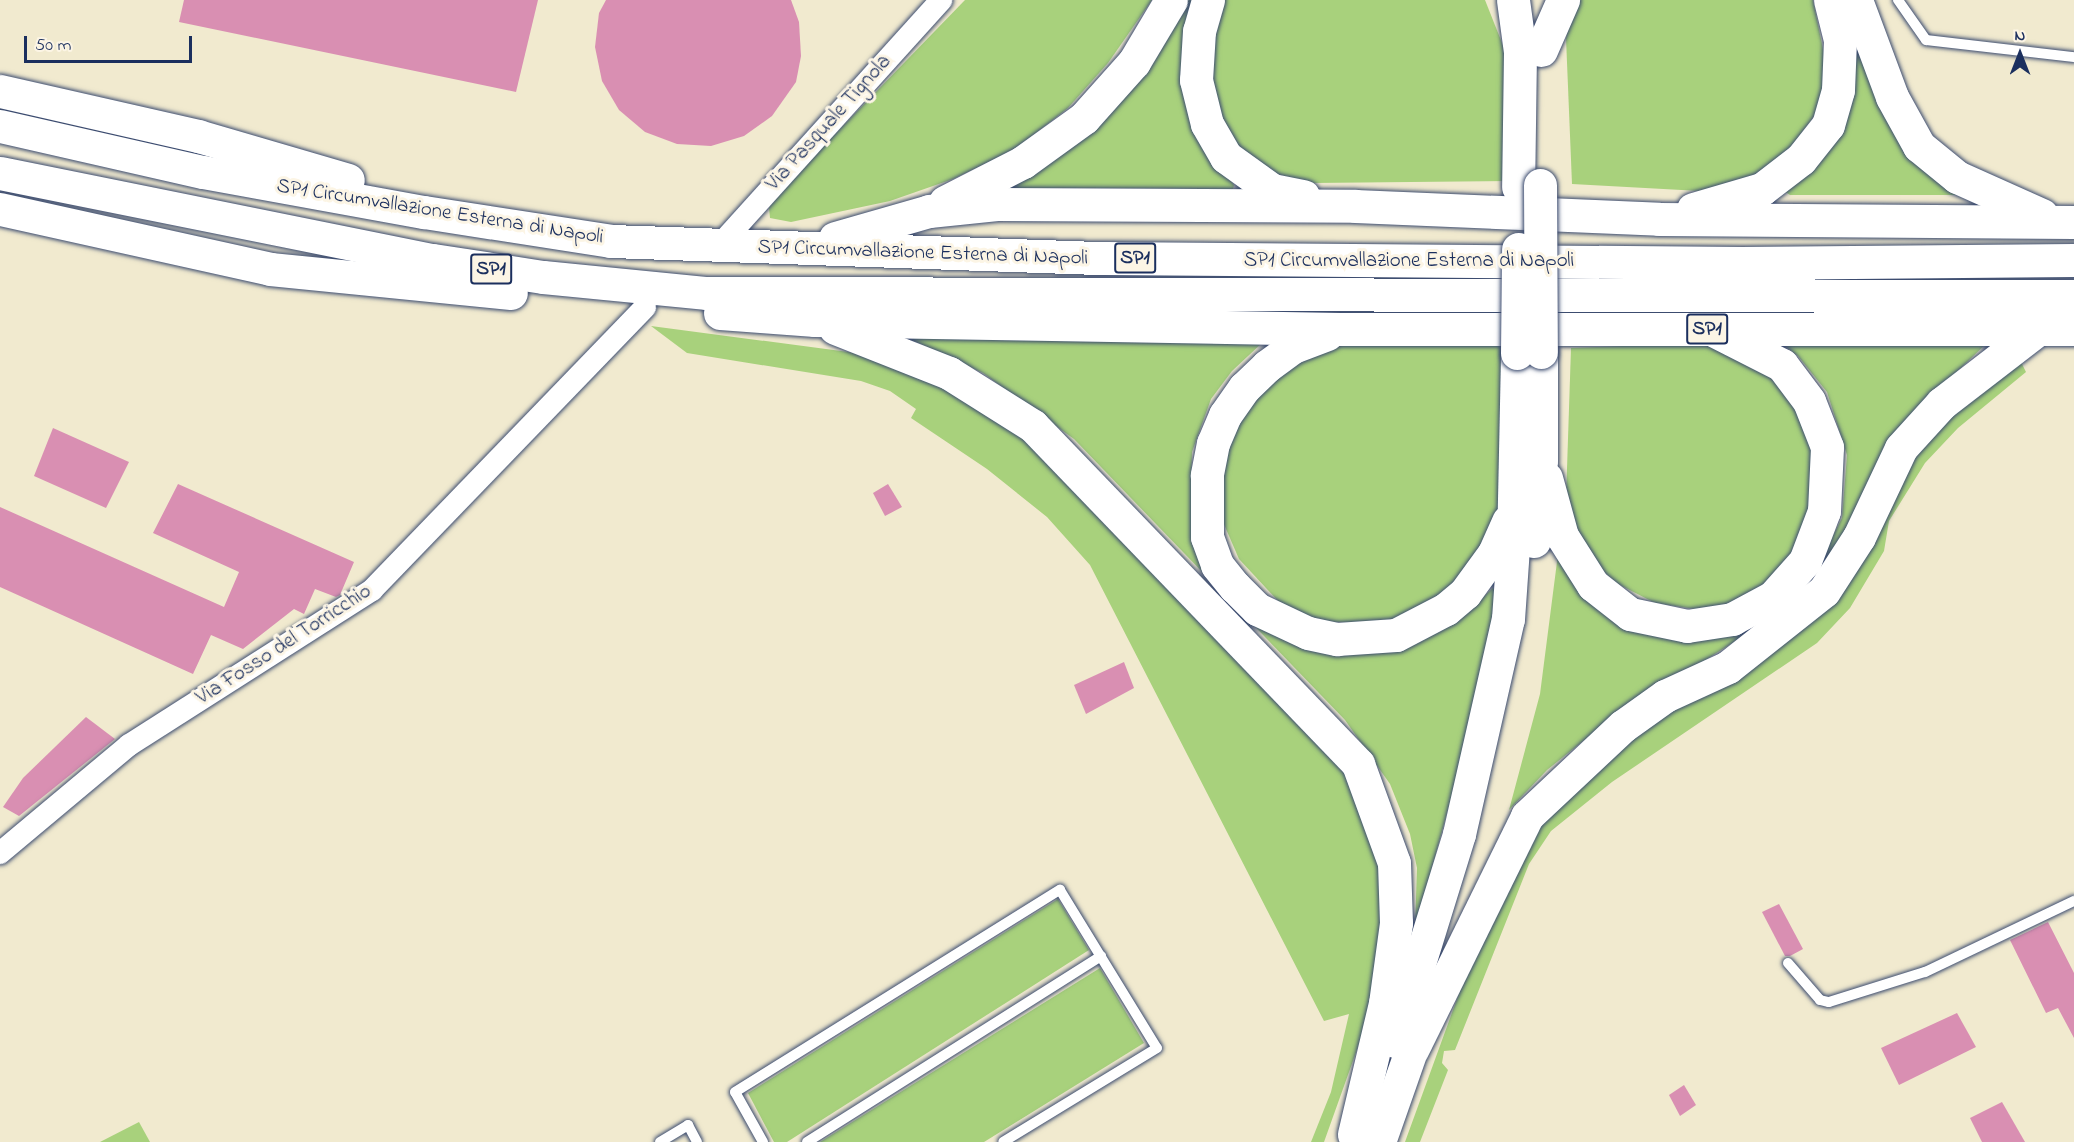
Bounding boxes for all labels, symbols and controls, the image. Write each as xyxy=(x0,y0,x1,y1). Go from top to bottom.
scale bar xyxy=(27,24,195,62)
north arrow xyxy=(1990,24,2050,84)
text: N xyxy=(2015,24,2025,48)
text: 50 m xyxy=(35,33,72,59)
street label: Via Pasquale Tignola xyxy=(761,49,897,197)
street label: SP1 Circumvallazione Esterna di Napoli xyxy=(275,174,605,250)
street label: SP1 Circumvallazione Esterna di Napoli xyxy=(757,235,1089,271)
road number: SP1 xyxy=(1114,241,1156,275)
street label: SP1 Circumvallazione Esterna di Napoli xyxy=(1244,248,1574,274)
road number: SP1 xyxy=(470,252,512,286)
road number: SP1 xyxy=(1686,312,1728,346)
street label: Via Fosso del Torricchio xyxy=(192,579,376,711)

